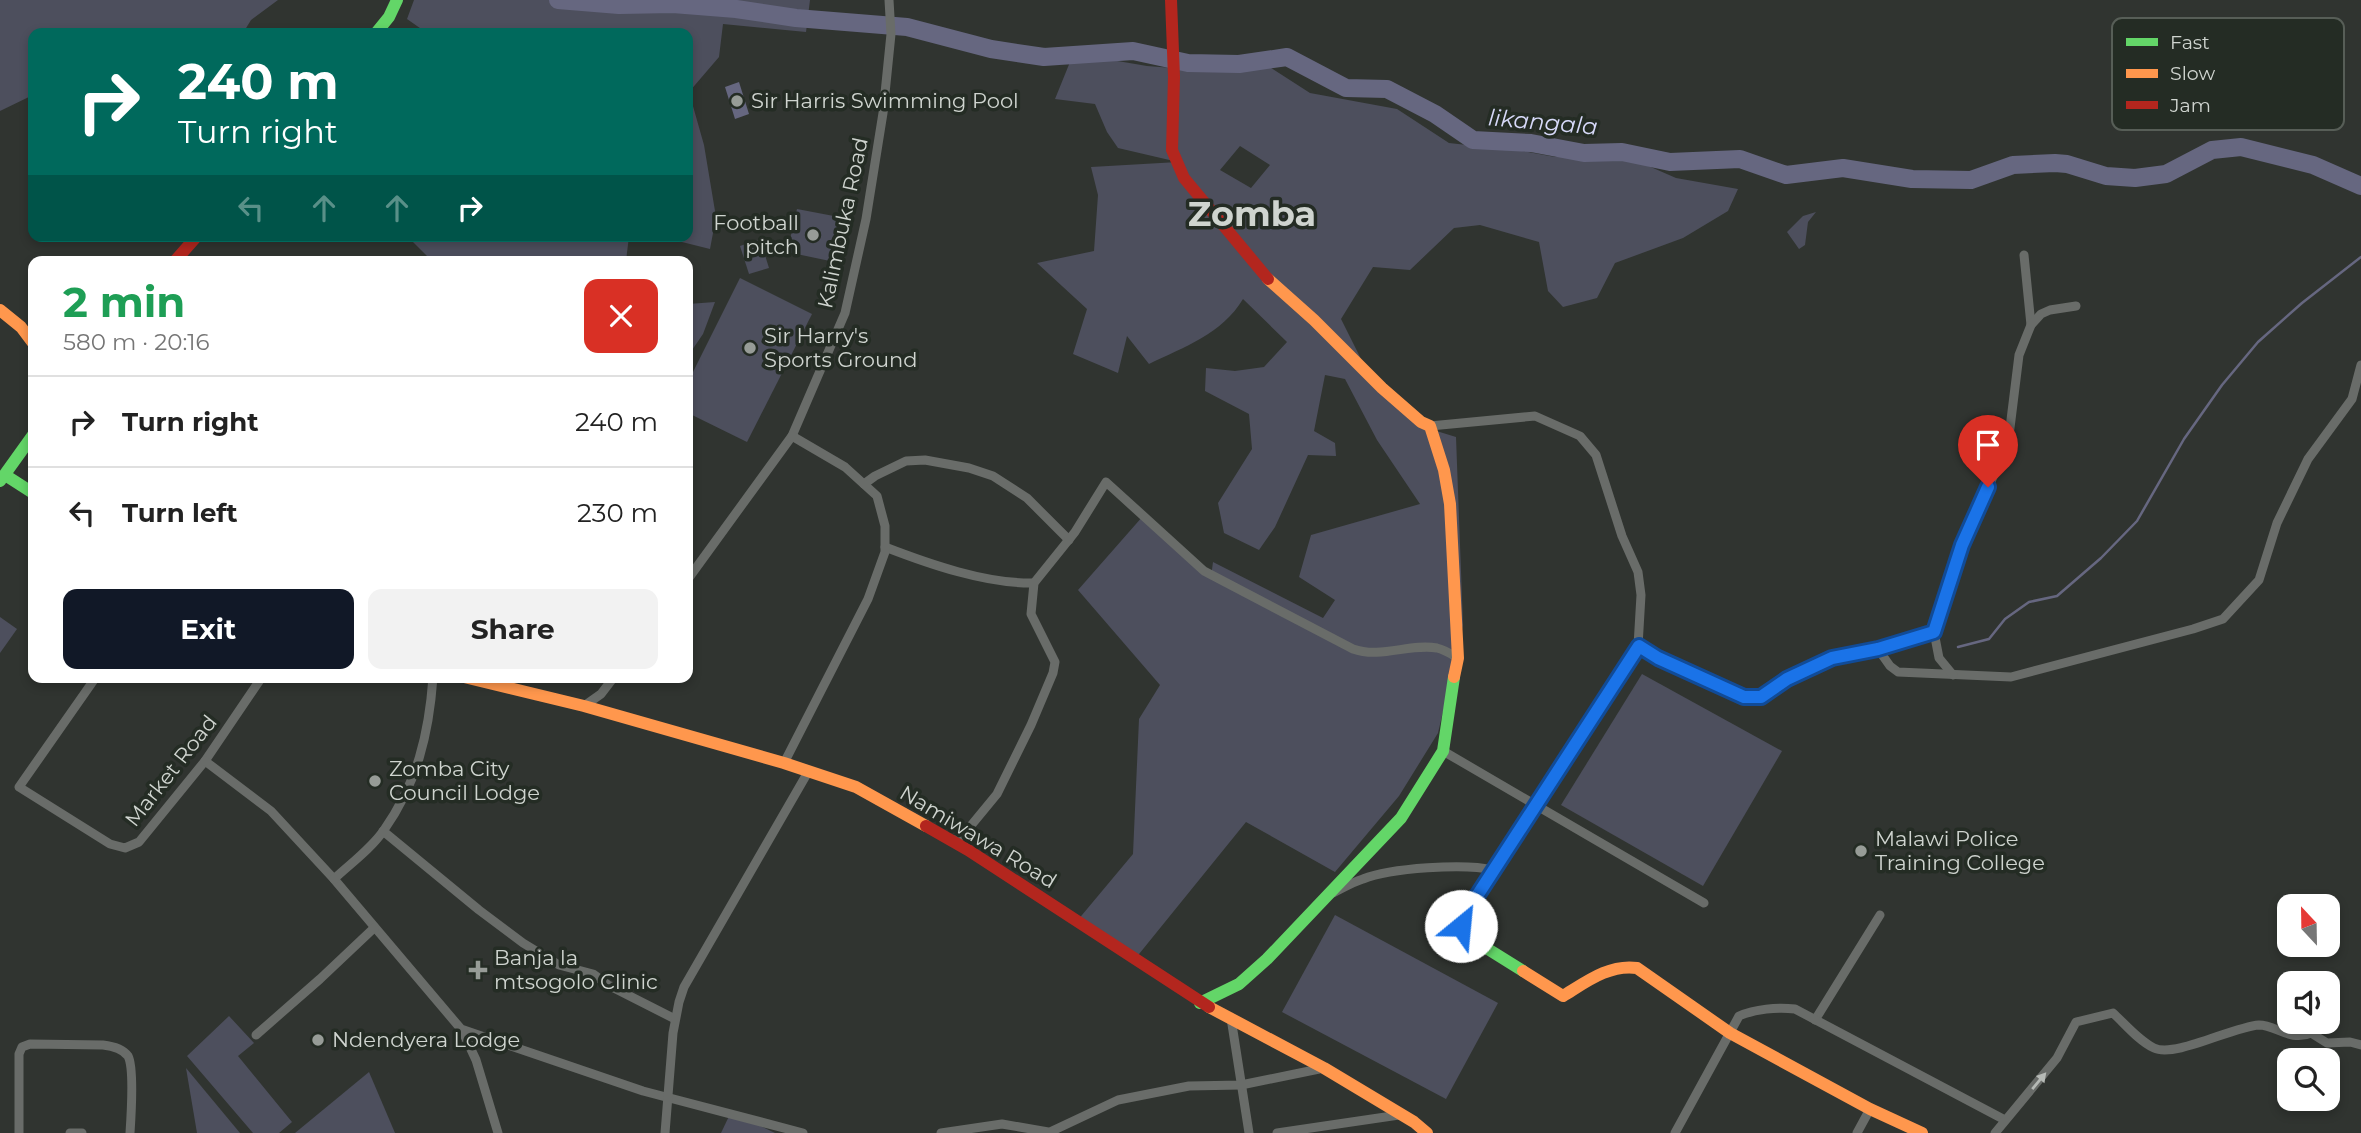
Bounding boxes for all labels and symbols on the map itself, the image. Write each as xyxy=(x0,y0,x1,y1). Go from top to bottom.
legend xyxy=(2112,18,2344,130)
text: Fast xyxy=(2170,31,2210,54)
text: Slow xyxy=(2170,62,2215,85)
place label: Sir Harris Swimming Pool xyxy=(751,88,1019,113)
marker: Sir Harris Swimming Pool xyxy=(729,93,745,109)
text: Jam xyxy=(2169,94,2211,117)
water label: likangala xyxy=(1487,103,1599,141)
street label: Kalimbuka Road xyxy=(812,135,873,311)
district label: Zomba xyxy=(1188,192,1316,235)
place label: Football pitch xyxy=(713,210,799,259)
marker: Football pitch xyxy=(805,227,821,243)
place label: Sir Harry's Sports Ground xyxy=(764,323,917,372)
marker: Sir Harry's Sports Ground xyxy=(742,340,758,356)
pin xyxy=(1958,415,2018,487)
street label: Market Road xyxy=(119,710,222,831)
place label: Zomba City Council Lodge xyxy=(389,756,540,805)
marker: Zomba City Council Lodge xyxy=(367,773,383,789)
street label: Namiwawa Road xyxy=(895,780,1061,893)
place label: Malawi Police Training College xyxy=(1875,826,2045,875)
marker: Malawi Police Training College xyxy=(1853,843,1869,859)
position arrow xyxy=(1424,889,1498,963)
north arrow xyxy=(2277,894,2340,957)
place label: Banja la mtsogolo Clinic xyxy=(494,945,658,994)
marker: Banja la mtsogolo Clinic xyxy=(468,960,488,980)
place label: Ndendyera Lodge xyxy=(332,1027,520,1052)
marker: Ndendyera Lodge xyxy=(310,1032,326,1048)
one-way arrow xyxy=(2031,1072,2046,1090)

